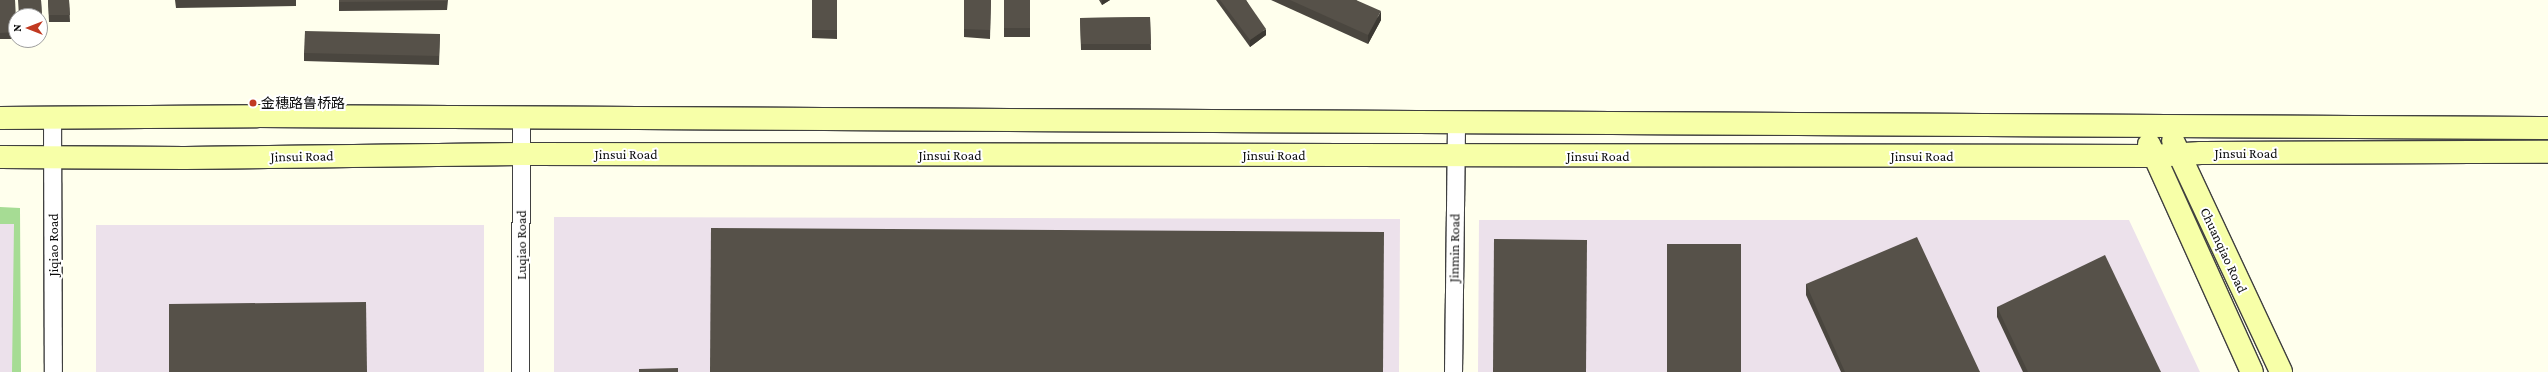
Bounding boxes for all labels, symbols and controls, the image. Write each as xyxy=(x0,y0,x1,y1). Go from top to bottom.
north arrow xyxy=(8,8,48,48)
text: N xyxy=(11,24,23,32)
place label: 金穗路鲁桥路 xyxy=(261,95,345,111)
marker: 金穗路鲁桥路 xyxy=(248,98,258,108)
street label: Jinsui Road xyxy=(2214,145,2278,161)
street label: Jinsui Road xyxy=(594,146,658,162)
street label: Jinsui Road xyxy=(270,147,334,165)
street label: Jinsui Road xyxy=(918,147,982,163)
street label: Jinsui Road xyxy=(1242,147,1306,163)
street label: Jinsui Road xyxy=(1566,148,1630,164)
street label: Jinsui Road xyxy=(1890,148,1954,164)
street label: Chuanqiao Road xyxy=(2197,205,2251,295)
street label: Luqiao Road xyxy=(513,210,529,280)
street label: Jiqiao Road xyxy=(45,213,61,277)
street label: Jinmin Road xyxy=(1445,213,1463,283)

